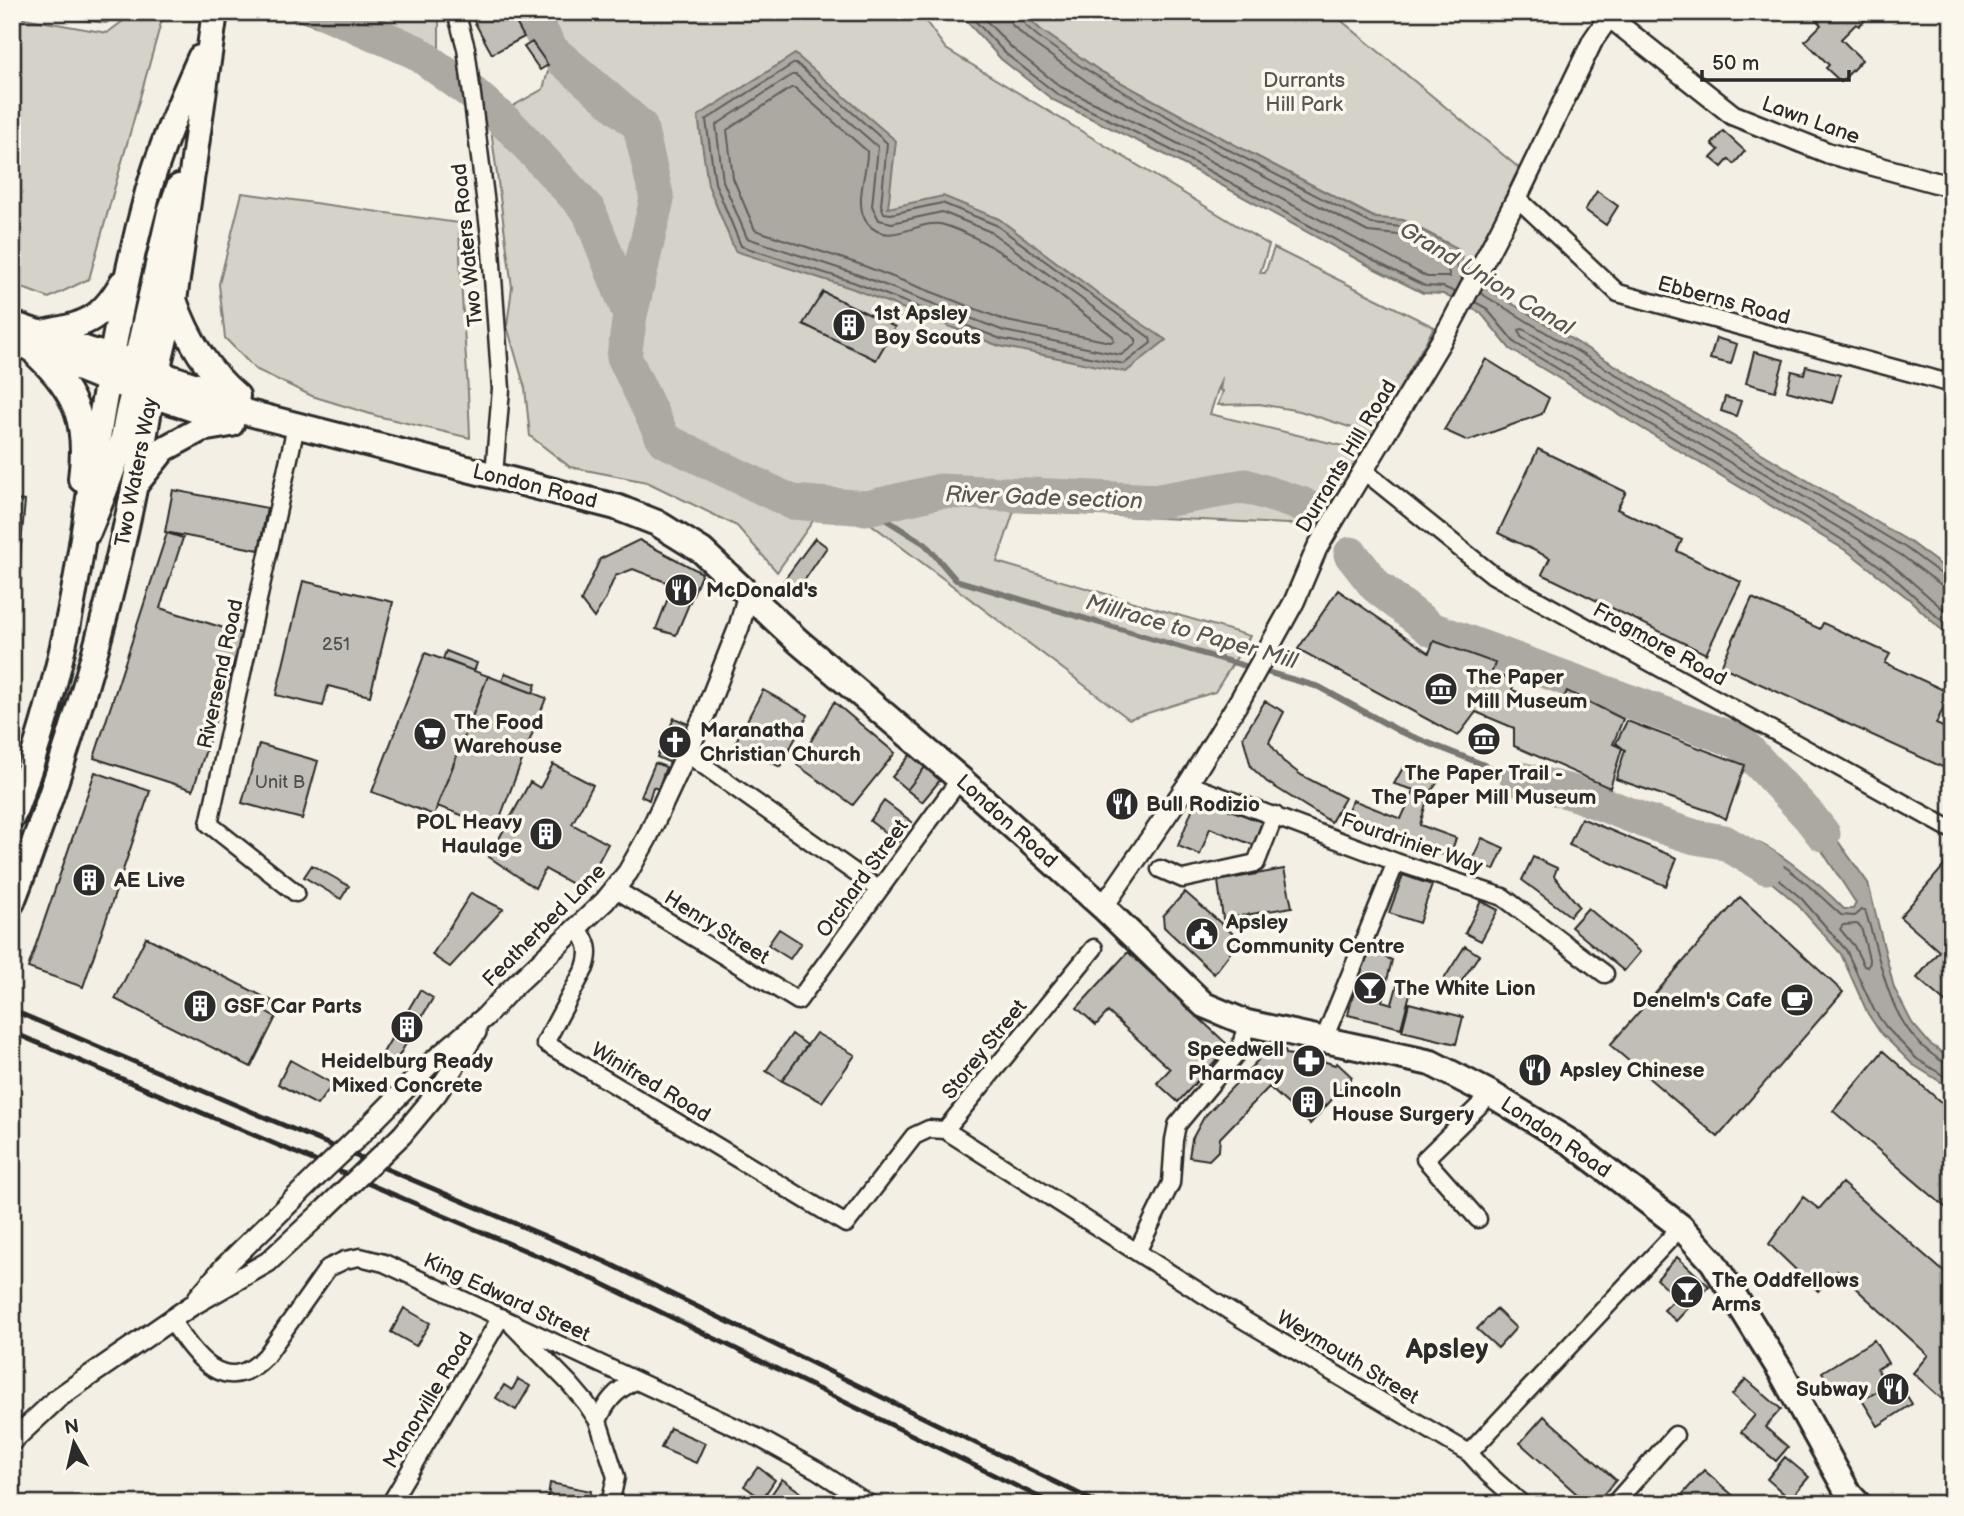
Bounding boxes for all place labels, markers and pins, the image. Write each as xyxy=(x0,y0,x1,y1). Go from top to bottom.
place label: 1st Apsley Boy Scouts xyxy=(874,301,981,350)
building icon: 1st Apsley Boy Scouts xyxy=(830,306,868,344)
restaurant icon: McDonald's xyxy=(662,571,700,609)
place label: McDonald's xyxy=(706,578,818,603)
place label: The Paper Mill Museum xyxy=(1466,665,1587,714)
museum icon: The Paper Mill Museum xyxy=(1422,670,1460,708)
place label: The Food Warehouse xyxy=(454,710,562,759)
supermarket icon: The Food Warehouse xyxy=(411,715,449,753)
place label: Maranatha Christian Church xyxy=(700,718,861,767)
museum icon: The Paper Trail - The Paper Mill Museum xyxy=(1465,720,1503,758)
church icon: Maranatha Christian Church xyxy=(656,723,694,761)
place label: The Paper Trail - The Paper Mill Museum xyxy=(1371,761,1597,810)
restaurant icon: Bull Rodizio xyxy=(1103,785,1141,823)
place label: Bull Rodizio xyxy=(1146,792,1260,817)
place label: POL Heavy Haulage xyxy=(416,810,522,859)
building icon: POL Heavy Haulage xyxy=(527,815,565,853)
building icon: AE Live xyxy=(70,861,108,899)
place label: AE Live xyxy=(113,868,185,893)
place label: Apsley Community Centre xyxy=(1225,910,1405,959)
public building icon: Apsley Community Centre xyxy=(1183,915,1221,953)
bar icon: The White Lion xyxy=(1351,969,1389,1007)
place label: The White Lion xyxy=(1394,976,1536,1001)
cafe icon: Denelm's Cafe xyxy=(1778,981,1816,1019)
building icon: GSF Car Parts xyxy=(181,987,219,1025)
place label: Denelm's Cafe xyxy=(1632,988,1772,1013)
place label: GSF Car Parts xyxy=(224,994,362,1019)
building icon: Heidelburg Ready Mixed Concrete xyxy=(388,1008,426,1046)
place label: Speedwell Pharmacy xyxy=(1187,1037,1284,1086)
pharmacy icon: Speedwell Pharmacy xyxy=(1290,1042,1328,1080)
place label: Heidelburg Ready Mixed Concrete xyxy=(321,1049,494,1098)
restaurant icon: Apsley Chinese xyxy=(1516,1051,1554,1089)
place label: Apsley Chinese xyxy=(1559,1058,1705,1083)
place label: Lincoln House Surgery xyxy=(1332,1078,1475,1127)
building icon: Lincoln House Surgery xyxy=(1289,1083,1327,1121)
place label: The Oddfellows Arms xyxy=(1711,1268,1859,1317)
bar icon: The Oddfellows Arms xyxy=(1668,1273,1706,1311)
restaurant icon: Subway xyxy=(1874,1370,1912,1408)
place label: Subway xyxy=(1796,1377,1868,1402)

